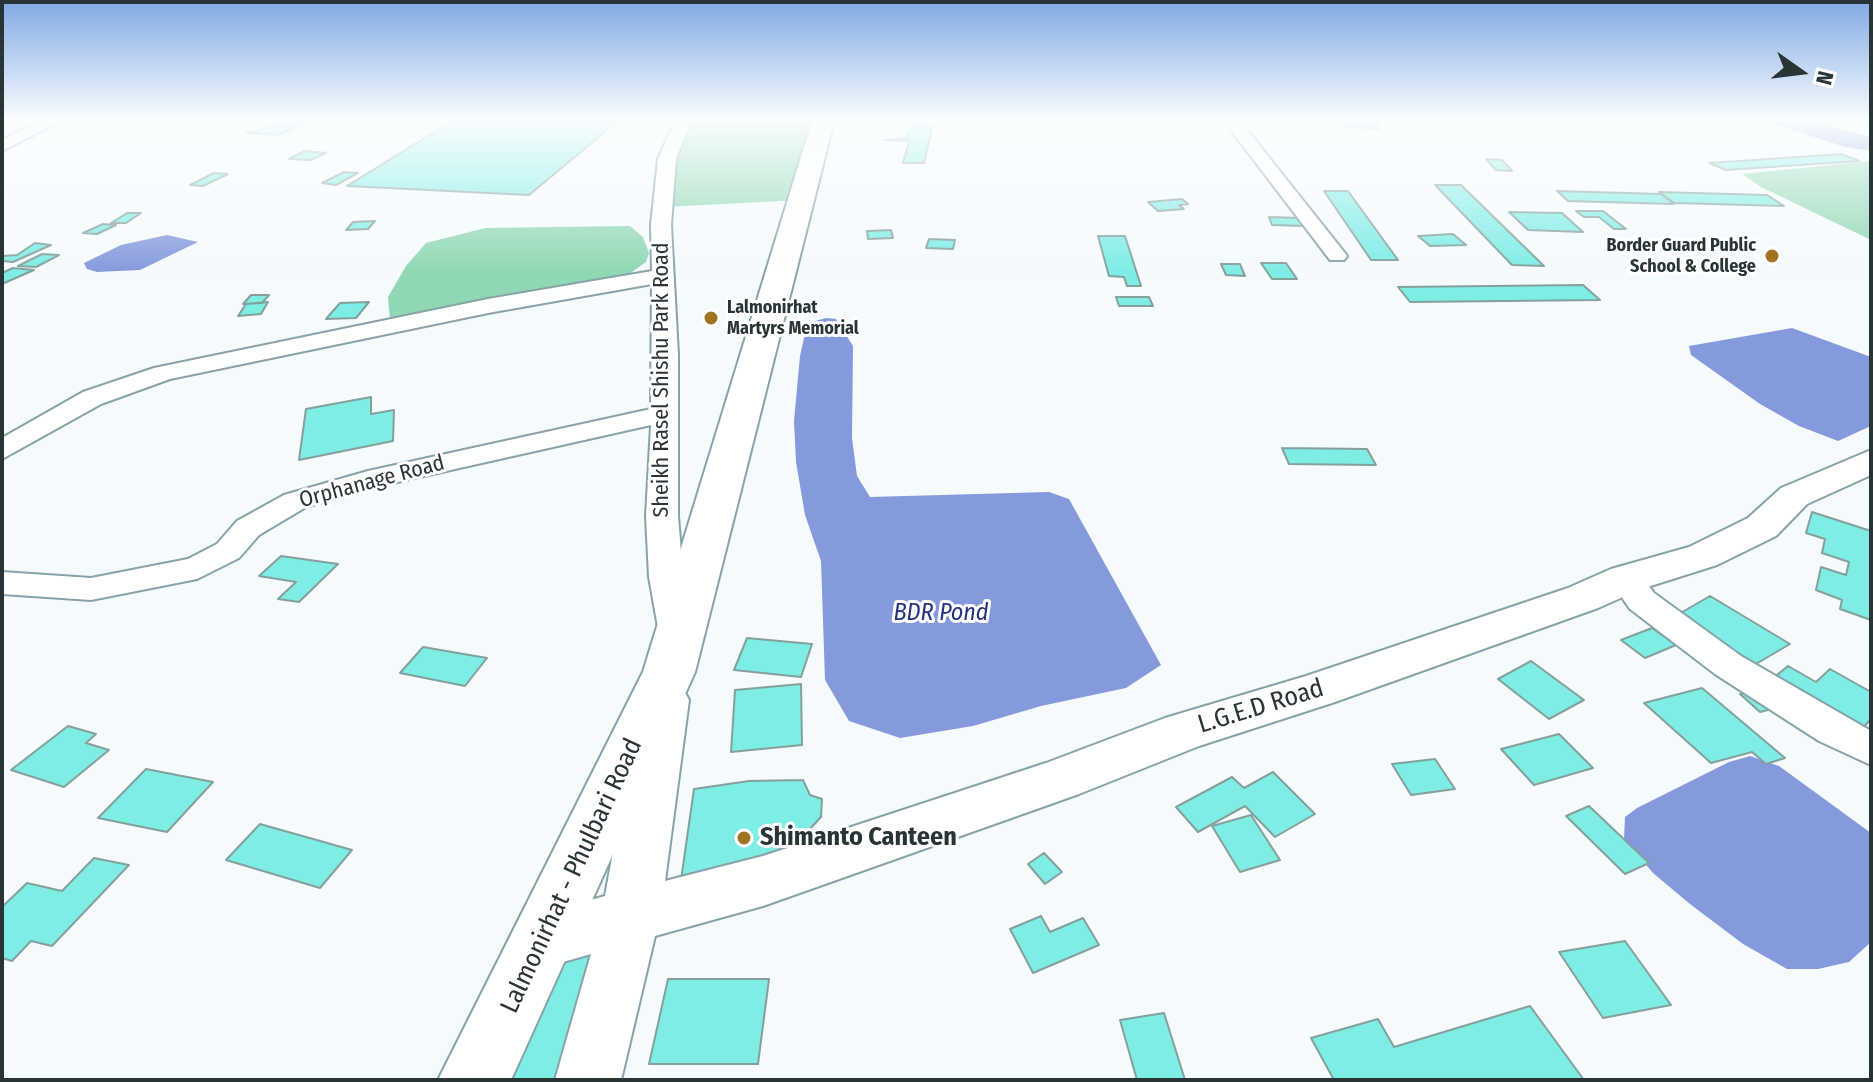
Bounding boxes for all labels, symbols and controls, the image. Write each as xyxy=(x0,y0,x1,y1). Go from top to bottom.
north arrow xyxy=(1761,32,1841,112)
text: N xyxy=(1810,68,1839,88)
place label: Border Guard Public School & College xyxy=(1606,235,1756,278)
street label: Sheikh Rasel Shishu Park Road xyxy=(649,242,675,518)
marker: Border Guard Public School & College xyxy=(1763,247,1781,265)
place label: Lalmonirhat Martyrs Memorial xyxy=(727,297,859,340)
marker: Lalmonirhat Martyrs Memorial xyxy=(702,309,720,327)
street label: Orphanage Road xyxy=(296,450,448,514)
water label: BDR Pond xyxy=(893,599,989,627)
street label: L.G.E.D Road xyxy=(1194,673,1328,741)
street label: Lalmonirhat - Phulbari Road xyxy=(495,734,649,1018)
place label: Shimanto Canteen xyxy=(760,822,957,854)
marker: Shimanto Canteen xyxy=(735,829,753,847)

